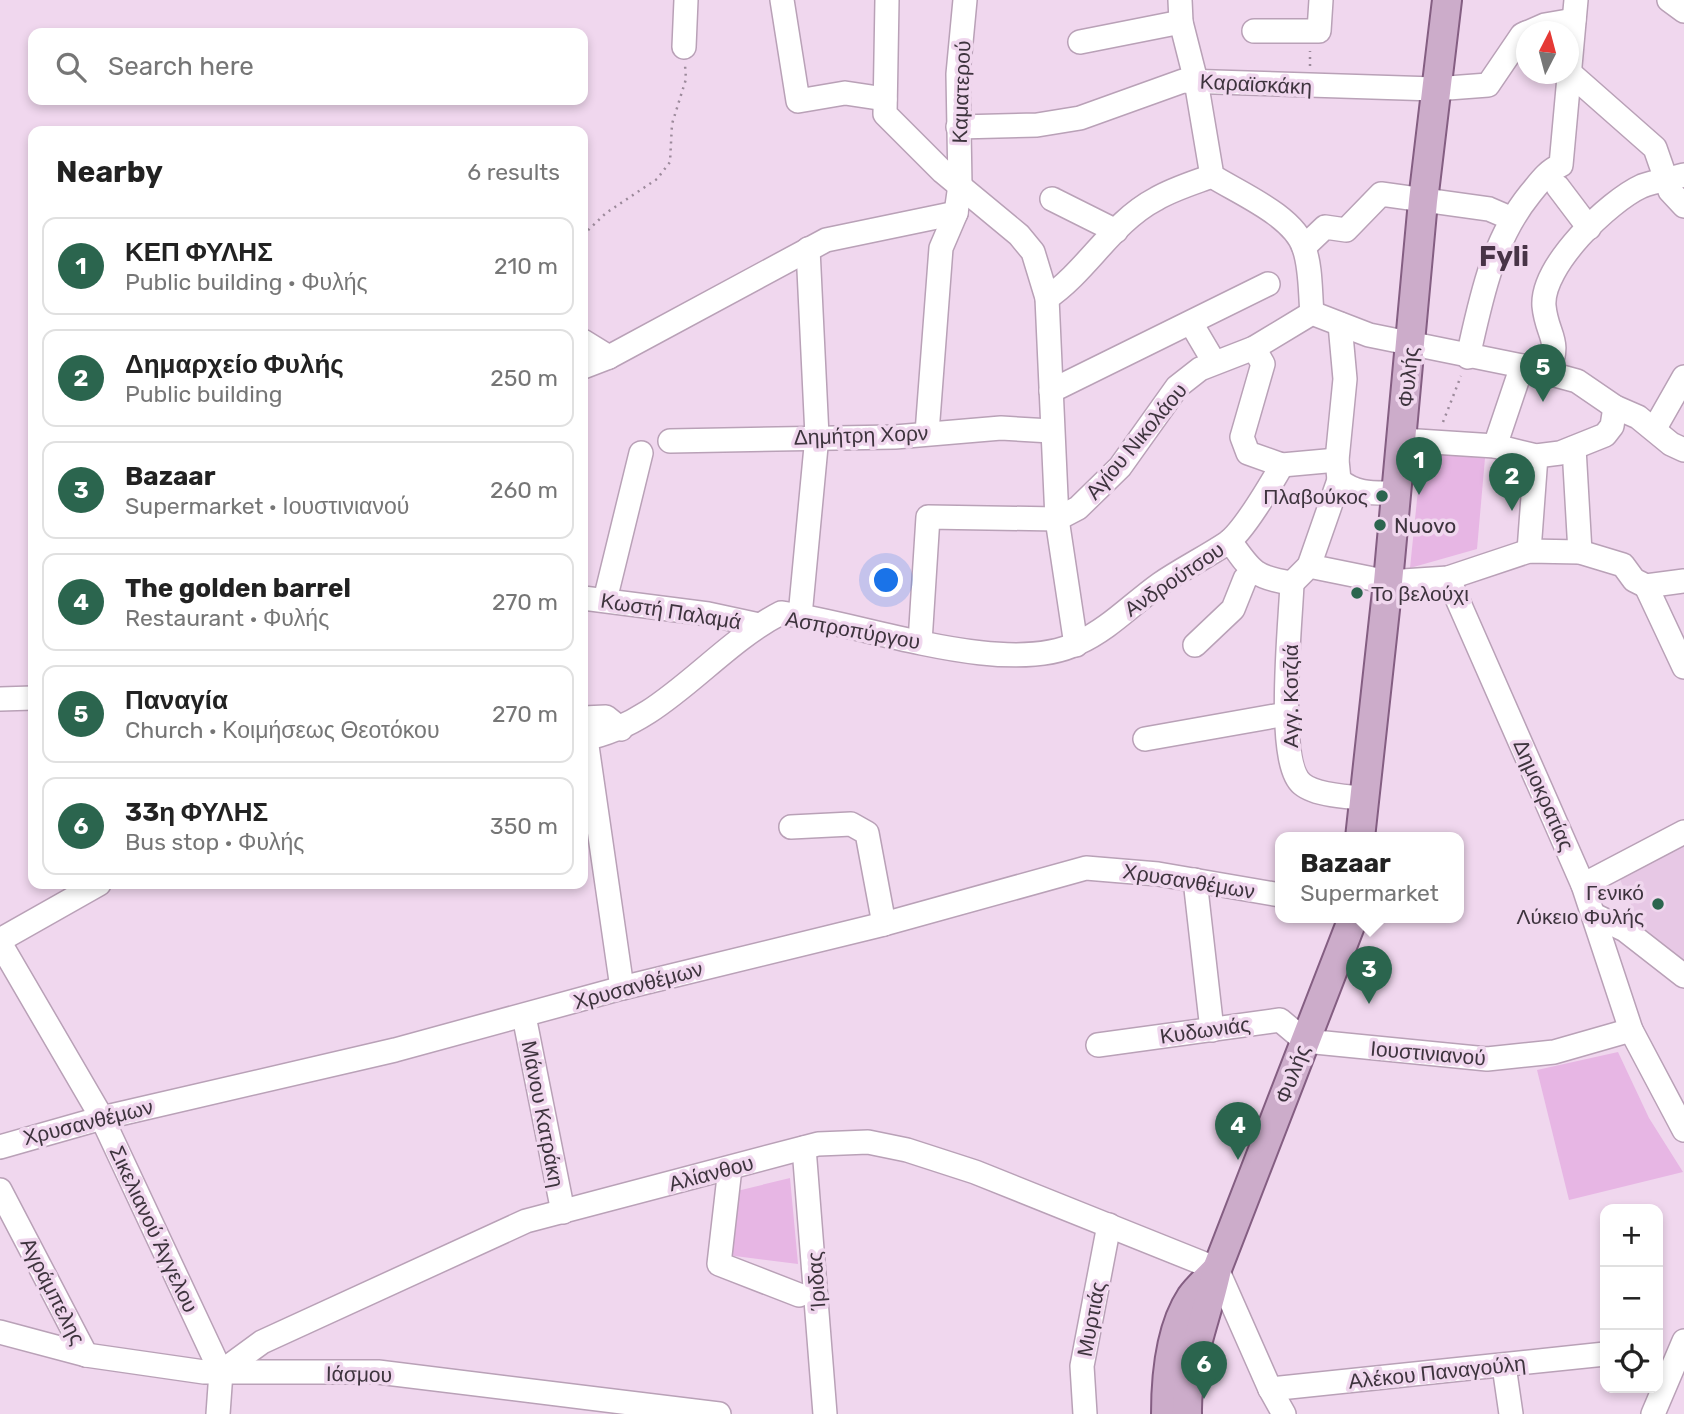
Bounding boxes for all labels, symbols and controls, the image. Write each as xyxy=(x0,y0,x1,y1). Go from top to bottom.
north arrow xyxy=(1516,21,1579,84)
search box xyxy=(28,28,588,105)
street label: Καματερού xyxy=(947,40,975,144)
icon: search xyxy=(52,48,90,86)
text: Search here xyxy=(108,51,254,82)
street label: Καραϊσκάκη xyxy=(1199,69,1313,99)
text: Nearby xyxy=(56,154,163,190)
text: 6 results xyxy=(467,158,560,186)
text: ΚΕΠ ΦΥΛΗΣ xyxy=(125,237,273,268)
district label: Fyli xyxy=(1479,240,1529,273)
text: 1 xyxy=(75,252,87,280)
text: 210 m xyxy=(494,252,558,280)
text: Public building · Φυλής xyxy=(125,268,368,296)
pin: 5 xyxy=(1520,344,1566,402)
street label: Φυλής xyxy=(1393,346,1423,408)
text: Δημαρχείο Φυλής xyxy=(125,349,344,380)
text: 2 xyxy=(74,364,88,392)
text: 250 m xyxy=(490,364,558,392)
street label: Αγίου Νικολάου xyxy=(1080,378,1192,504)
text: Public building xyxy=(125,380,282,408)
street label: Δημήτρη Χορν xyxy=(793,420,929,450)
pin: 1 xyxy=(1396,437,1442,495)
pin: 2 xyxy=(1489,453,1535,511)
text: Bazaar xyxy=(125,461,216,492)
text: 3 xyxy=(73,476,89,504)
text: 260 m xyxy=(490,476,558,504)
place label: Πλαβούκος xyxy=(1263,484,1368,509)
marker: Πλαβούκος xyxy=(1374,488,1390,504)
text: Supermarket · Ιουστινιανού xyxy=(125,492,409,520)
place label: Nuovo xyxy=(1394,513,1456,538)
marker: Nuovo xyxy=(1372,517,1388,533)
street label: Ανδρούτσου xyxy=(1119,536,1229,622)
your location xyxy=(869,563,903,597)
text: The golden barrel xyxy=(125,573,351,604)
place label: Το βελούχι xyxy=(1371,581,1469,606)
marker: Το βελούχι xyxy=(1349,585,1365,601)
text: 4 xyxy=(73,588,89,616)
text: 270 m xyxy=(492,588,558,616)
street label: Κωστή Παλαμά xyxy=(599,588,743,634)
text: Restaurant · Φυλής xyxy=(125,604,329,632)
street label: Ασπροπύργου xyxy=(784,606,922,654)
street label: Αγγ. Κοτζιά xyxy=(1278,644,1303,748)
text: Παναγία xyxy=(125,685,228,716)
text: 5 xyxy=(74,700,88,728)
text: 270 m xyxy=(492,700,558,728)
text: Church · Κοιμήσεως Θεοτόκου xyxy=(125,716,439,744)
street label: Δημοκρατίας xyxy=(1508,735,1580,855)
text: 33η ΦΥΛΗΣ xyxy=(125,797,268,828)
text: 6 xyxy=(74,812,88,840)
text: 350 m xyxy=(490,812,558,840)
text: Bus stop · Φυλής xyxy=(125,828,304,856)
popup xyxy=(1275,832,1464,923)
text: Bazaar xyxy=(1300,848,1391,879)
street label: Χρυσανθέμων xyxy=(1121,858,1257,904)
text: Supermarket xyxy=(1300,879,1439,907)
place label: Γενικό Λύκειο Φυλής xyxy=(1517,880,1644,929)
marker: Γενικό Λύκειο Φυλής xyxy=(1650,896,1666,912)
pin: 3 xyxy=(1346,946,1392,1004)
street label: Χρυσανθέμων xyxy=(570,956,706,1014)
street label: Κυδωνιάς xyxy=(1158,1011,1252,1049)
street label: Ιουστινιανού xyxy=(1369,1035,1487,1071)
street label: Μάνου Κατράκη xyxy=(517,1039,569,1189)
street label: Φυλής xyxy=(1269,1041,1315,1107)
street label: Χρυσανθέμων xyxy=(20,1094,156,1150)
pin: 4 xyxy=(1215,1102,1261,1160)
street label: Σικελιανού Άγγελου xyxy=(104,1142,204,1316)
street label: Αλίανθου xyxy=(666,1150,756,1196)
map controls xyxy=(1600,1204,1663,1393)
button: + xyxy=(1600,1204,1663,1267)
street label: Αγράμπελης xyxy=(15,1233,91,1349)
street label: Ίριδας xyxy=(801,1251,831,1312)
button: − xyxy=(1600,1267,1663,1330)
street label: Μυρτιάς xyxy=(1071,1279,1111,1359)
button: locate xyxy=(1600,1330,1663,1393)
pin: 6 xyxy=(1181,1341,1227,1399)
street label: Αλέκου Παναγούλη xyxy=(1347,1350,1527,1394)
street label: Ιάσμου xyxy=(326,1361,392,1387)

